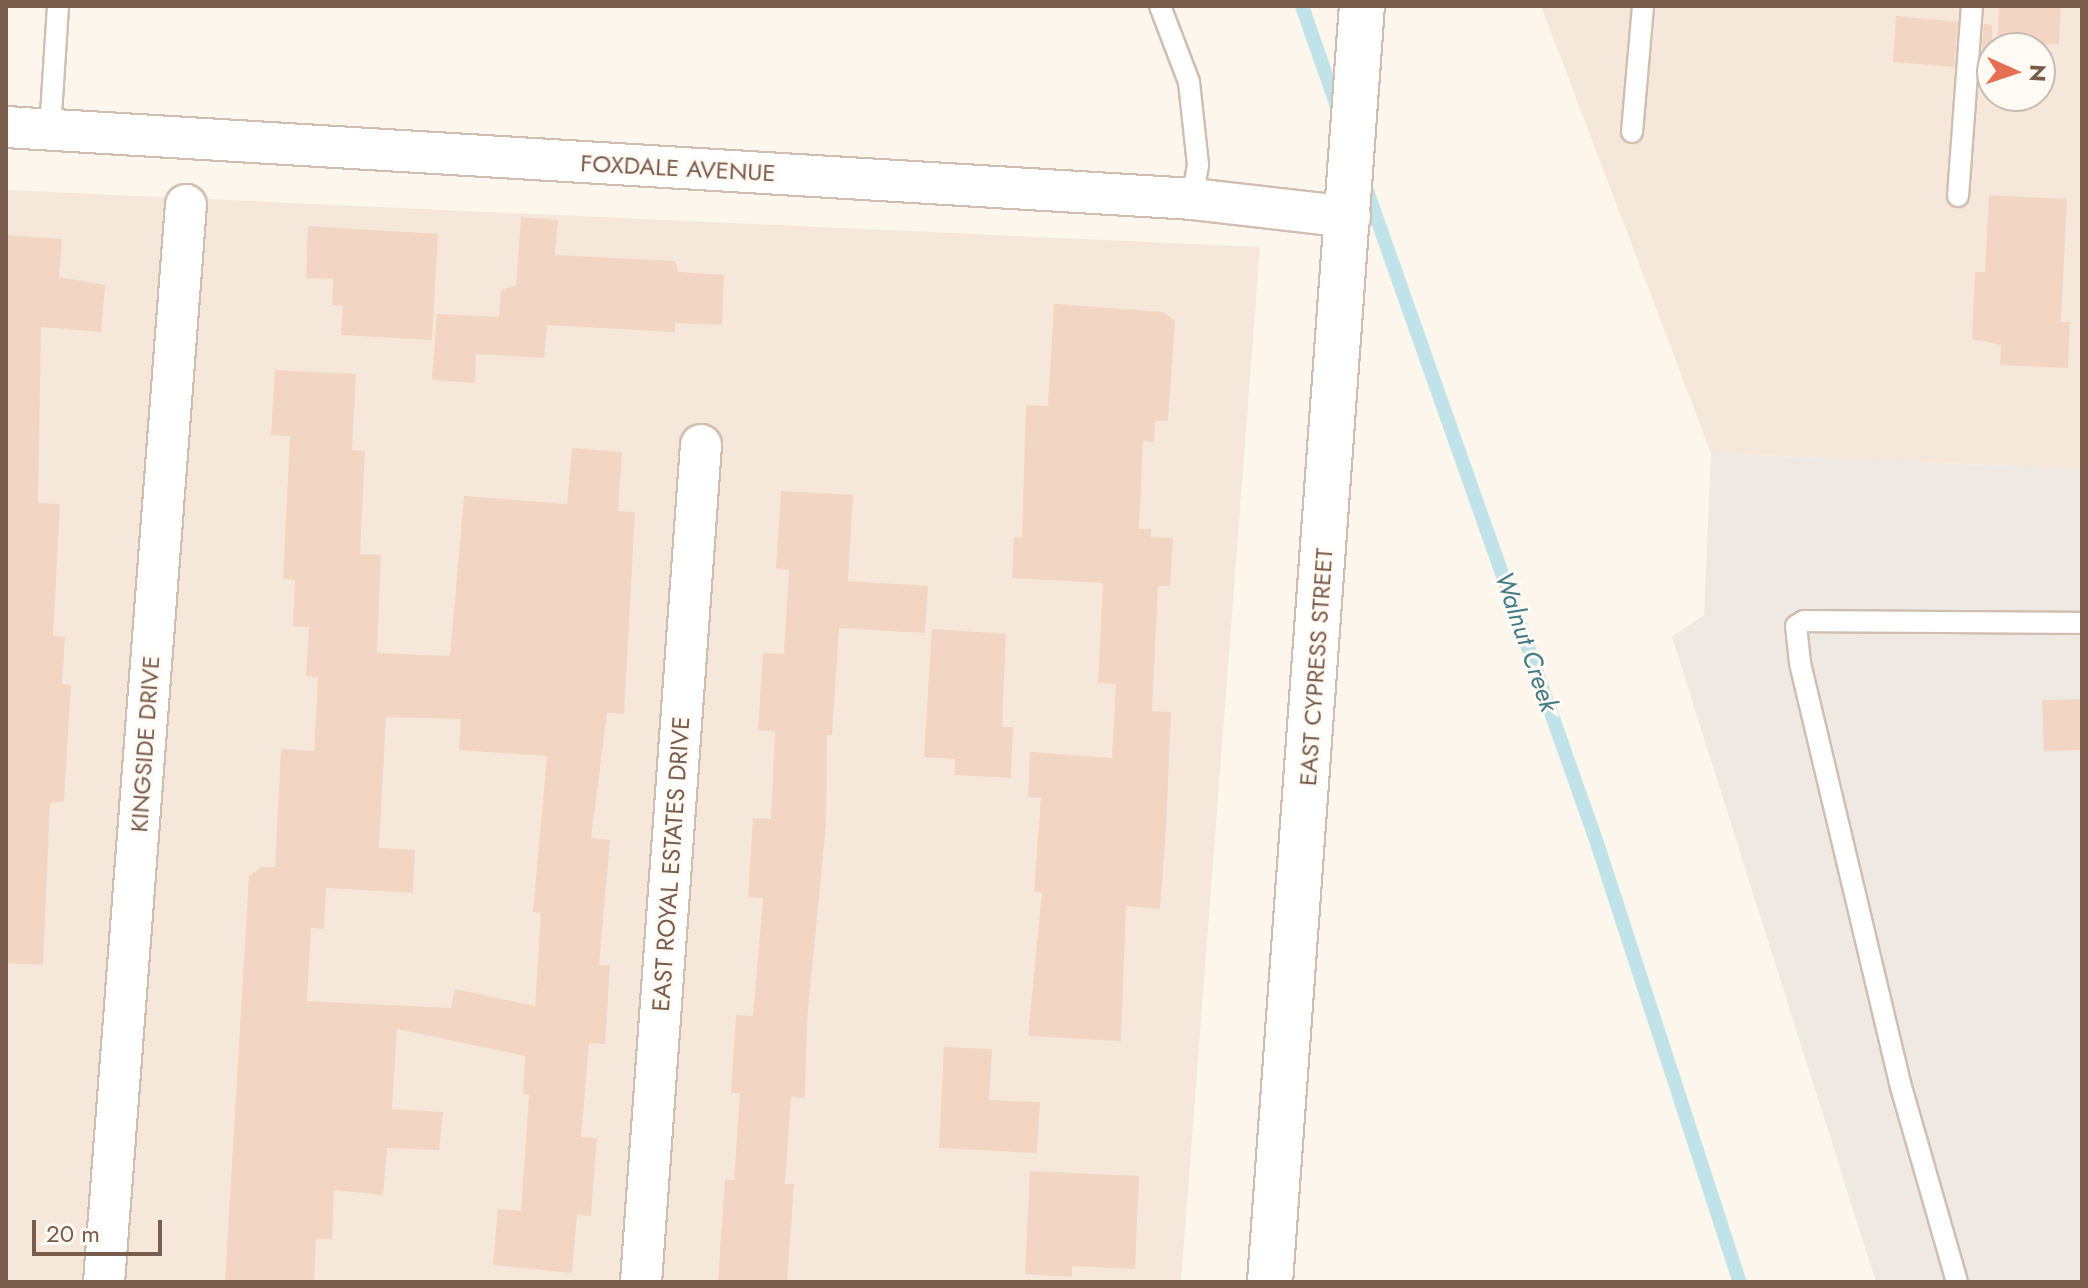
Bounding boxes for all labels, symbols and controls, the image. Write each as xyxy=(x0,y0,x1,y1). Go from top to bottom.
north arrow xyxy=(1976,32,2056,112)
text: N xyxy=(2022,64,2054,83)
street label: FOXDALE AVENUE xyxy=(580,149,776,187)
street label: EAST CYPRESS STREET xyxy=(1293,547,1339,787)
water label: Walnut Creek xyxy=(1488,568,1564,716)
street label: KINGSIDE DRIVE xyxy=(124,655,166,833)
street label: EAST ROYAL ESTATES DRIVE xyxy=(646,715,696,1013)
scale bar xyxy=(36,1204,166,1254)
text: 20 m xyxy=(46,1216,100,1251)

